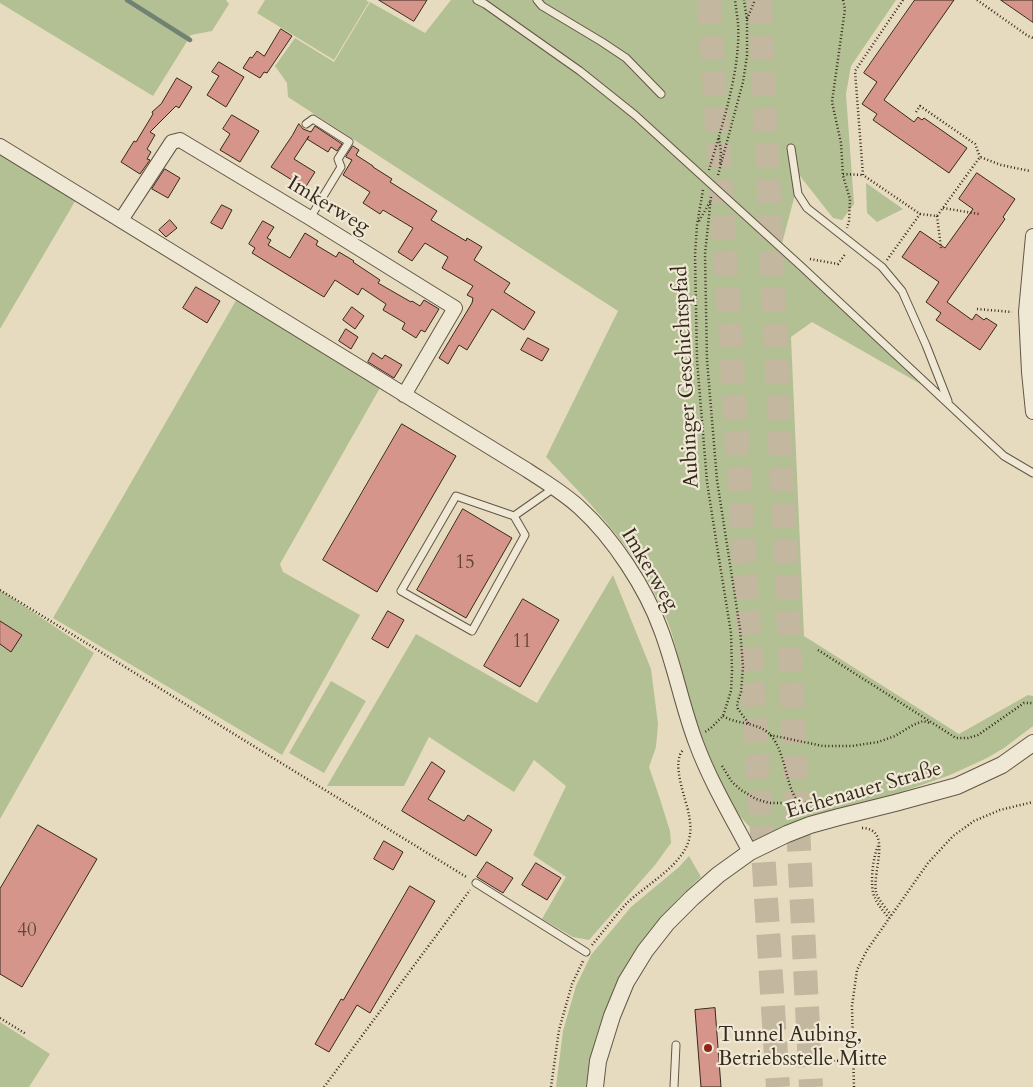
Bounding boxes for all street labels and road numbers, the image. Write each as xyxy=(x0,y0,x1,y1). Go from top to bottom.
street label: Imkerweg xyxy=(282,172,374,240)
street label: Aubinger Geschichtspfad xyxy=(669,265,705,489)
street label: Imkerweg xyxy=(615,524,683,616)
street label: Eichenauer Straße xyxy=(783,757,945,825)

